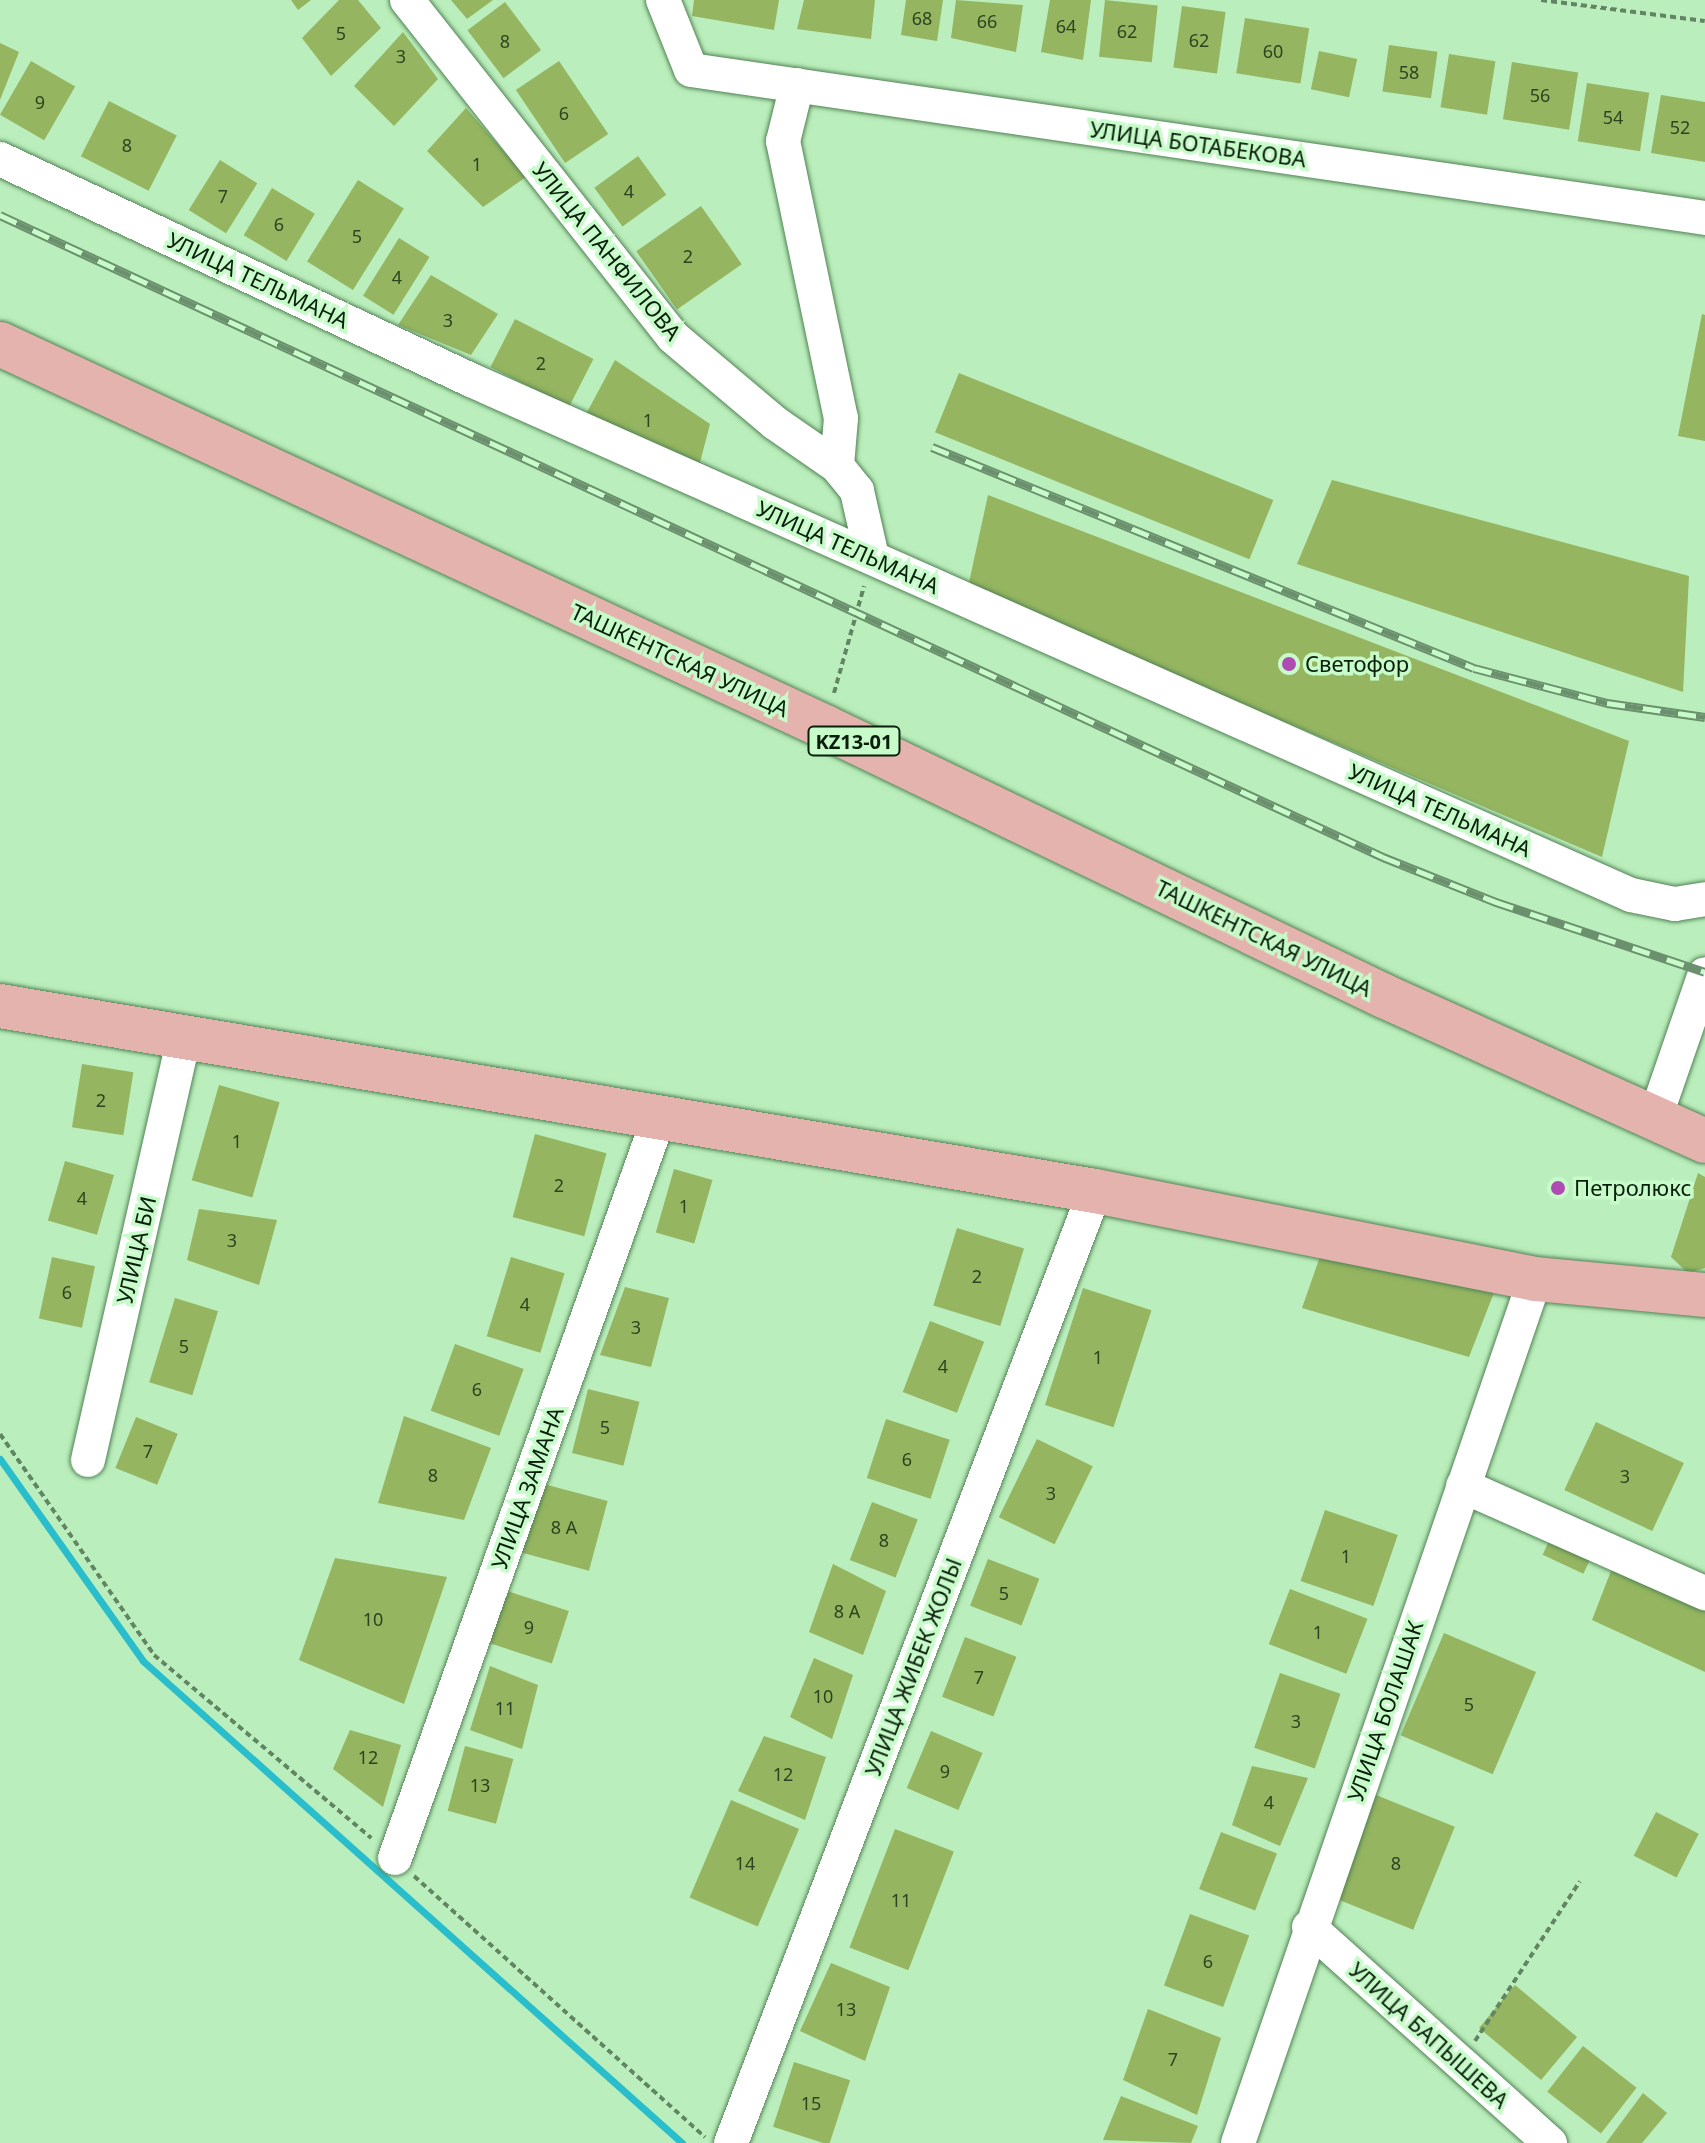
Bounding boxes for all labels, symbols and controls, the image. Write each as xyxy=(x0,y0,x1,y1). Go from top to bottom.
house number: 68 xyxy=(912,7,932,29)
house number: 66 xyxy=(977,10,997,32)
house number: 64 xyxy=(1056,15,1076,37)
house number: 62 xyxy=(1117,20,1137,42)
house number: 5 xyxy=(336,22,346,44)
house number: 62 xyxy=(1189,29,1209,51)
house number: 8 xyxy=(500,30,510,52)
house number: 60 xyxy=(1263,40,1283,62)
house number: 3 xyxy=(396,45,406,67)
house number: 58 xyxy=(1399,61,1419,83)
house number: 56 xyxy=(1530,84,1550,106)
house number: 9 xyxy=(35,91,45,113)
house number: 6 xyxy=(559,102,569,124)
house number: 54 xyxy=(1603,106,1623,128)
street label: УЛИЦА БОТАБЕКОВА xyxy=(1088,116,1308,172)
house number: 52 xyxy=(1670,116,1690,138)
house number: 8 xyxy=(122,134,132,156)
house number: 1 xyxy=(472,153,482,175)
street label: УЛИЦА ПАНФИЛОВА xyxy=(527,157,687,345)
house number: 4 xyxy=(624,180,634,202)
house number: 7 xyxy=(218,185,228,207)
house number: 6 xyxy=(274,213,284,235)
house number: 5 xyxy=(352,225,362,247)
street label: УЛИЦА ТЕЛЬМАНА xyxy=(163,226,353,334)
house number: 2 xyxy=(683,245,693,267)
house number: 4 xyxy=(392,266,402,288)
house number: 3 xyxy=(443,309,453,331)
house number: 2 xyxy=(536,352,546,374)
house number: 1 xyxy=(643,409,653,431)
street label: УЛИЦА ТЕЛЬМАНА xyxy=(753,495,943,599)
street label: ТАШКЕНТСКАЯ УЛИЦА xyxy=(567,598,793,722)
place label: Светофор xyxy=(1305,651,1409,677)
marker: Светофор xyxy=(1280,655,1298,673)
road number: KZ13-01 xyxy=(806,725,902,757)
street label: УЛИЦА ТЕЛЬМАНА xyxy=(1345,758,1535,862)
street label: ТАШКЕНТСКАЯ УЛИЦА xyxy=(1152,874,1376,1002)
house number: 2 xyxy=(96,1089,106,1111)
house number: 1 xyxy=(232,1130,242,1152)
house number: 2 xyxy=(554,1174,564,1196)
place label: Петролюкс xyxy=(1574,1175,1691,1201)
marker: Петролюкс xyxy=(1549,1179,1567,1197)
house number: 4 xyxy=(77,1187,87,1209)
street label: УЛИЦА БИ xyxy=(111,1194,161,1306)
house number: 1 xyxy=(679,1195,689,1217)
house number: 3 xyxy=(227,1229,237,1251)
house number: 2 xyxy=(972,1265,982,1287)
house number: 6 xyxy=(62,1281,72,1303)
house number: 4 xyxy=(520,1293,530,1315)
house number: 3 xyxy=(631,1316,641,1338)
house number: 5 xyxy=(179,1335,189,1357)
house number: 1 xyxy=(1093,1346,1103,1368)
house number: 4 xyxy=(938,1355,948,1377)
house number: 6 xyxy=(472,1378,482,1400)
street label: УЛИЦА ЗАМАНА xyxy=(485,1403,569,1573)
house number: 5 xyxy=(600,1416,610,1438)
house number: 7 xyxy=(143,1440,153,1462)
house number: 6 xyxy=(902,1448,912,1470)
house number: 8 xyxy=(428,1464,438,1486)
house number: 3 xyxy=(1620,1465,1630,1487)
house number: 3 xyxy=(1046,1482,1056,1504)
house number: 8 А xyxy=(551,1516,577,1538)
house number: 8 xyxy=(879,1529,889,1551)
house number: 1 xyxy=(1341,1545,1351,1567)
street label: УЛИЦА ЖИБЕК ЖОЛЫ xyxy=(859,1554,967,1780)
house number: 5 xyxy=(999,1582,1009,1604)
house number: 8 А xyxy=(834,1600,860,1622)
house number: 10 xyxy=(363,1608,383,1630)
house number: 9 xyxy=(524,1616,534,1638)
street label: УЛИЦА БОЛАШАК xyxy=(1342,1617,1428,1805)
house number: 1 xyxy=(1313,1621,1323,1643)
house number: 7 xyxy=(974,1666,984,1688)
house number: 10 xyxy=(813,1685,833,1707)
house number: 5 xyxy=(1464,1693,1474,1715)
house number: 11 xyxy=(495,1697,515,1719)
house number: 3 xyxy=(1291,1710,1301,1732)
house number: 12 xyxy=(358,1746,378,1768)
house number: 9 xyxy=(940,1760,950,1782)
house number: 12 xyxy=(773,1763,793,1785)
house number: 13 xyxy=(470,1774,490,1796)
house number: 4 xyxy=(1264,1791,1274,1813)
house number: 14 xyxy=(735,1852,755,1874)
house number: 8 xyxy=(1391,1852,1401,1874)
house number: 11 xyxy=(891,1889,911,1911)
house number: 6 xyxy=(1203,1950,1213,1972)
street label: УЛИЦА БАПЫШЕВА xyxy=(1344,1957,1514,2113)
house number: 13 xyxy=(836,1998,856,2020)
house number: 7 xyxy=(1168,2048,1178,2070)
house number: 15 xyxy=(801,2092,821,2114)

